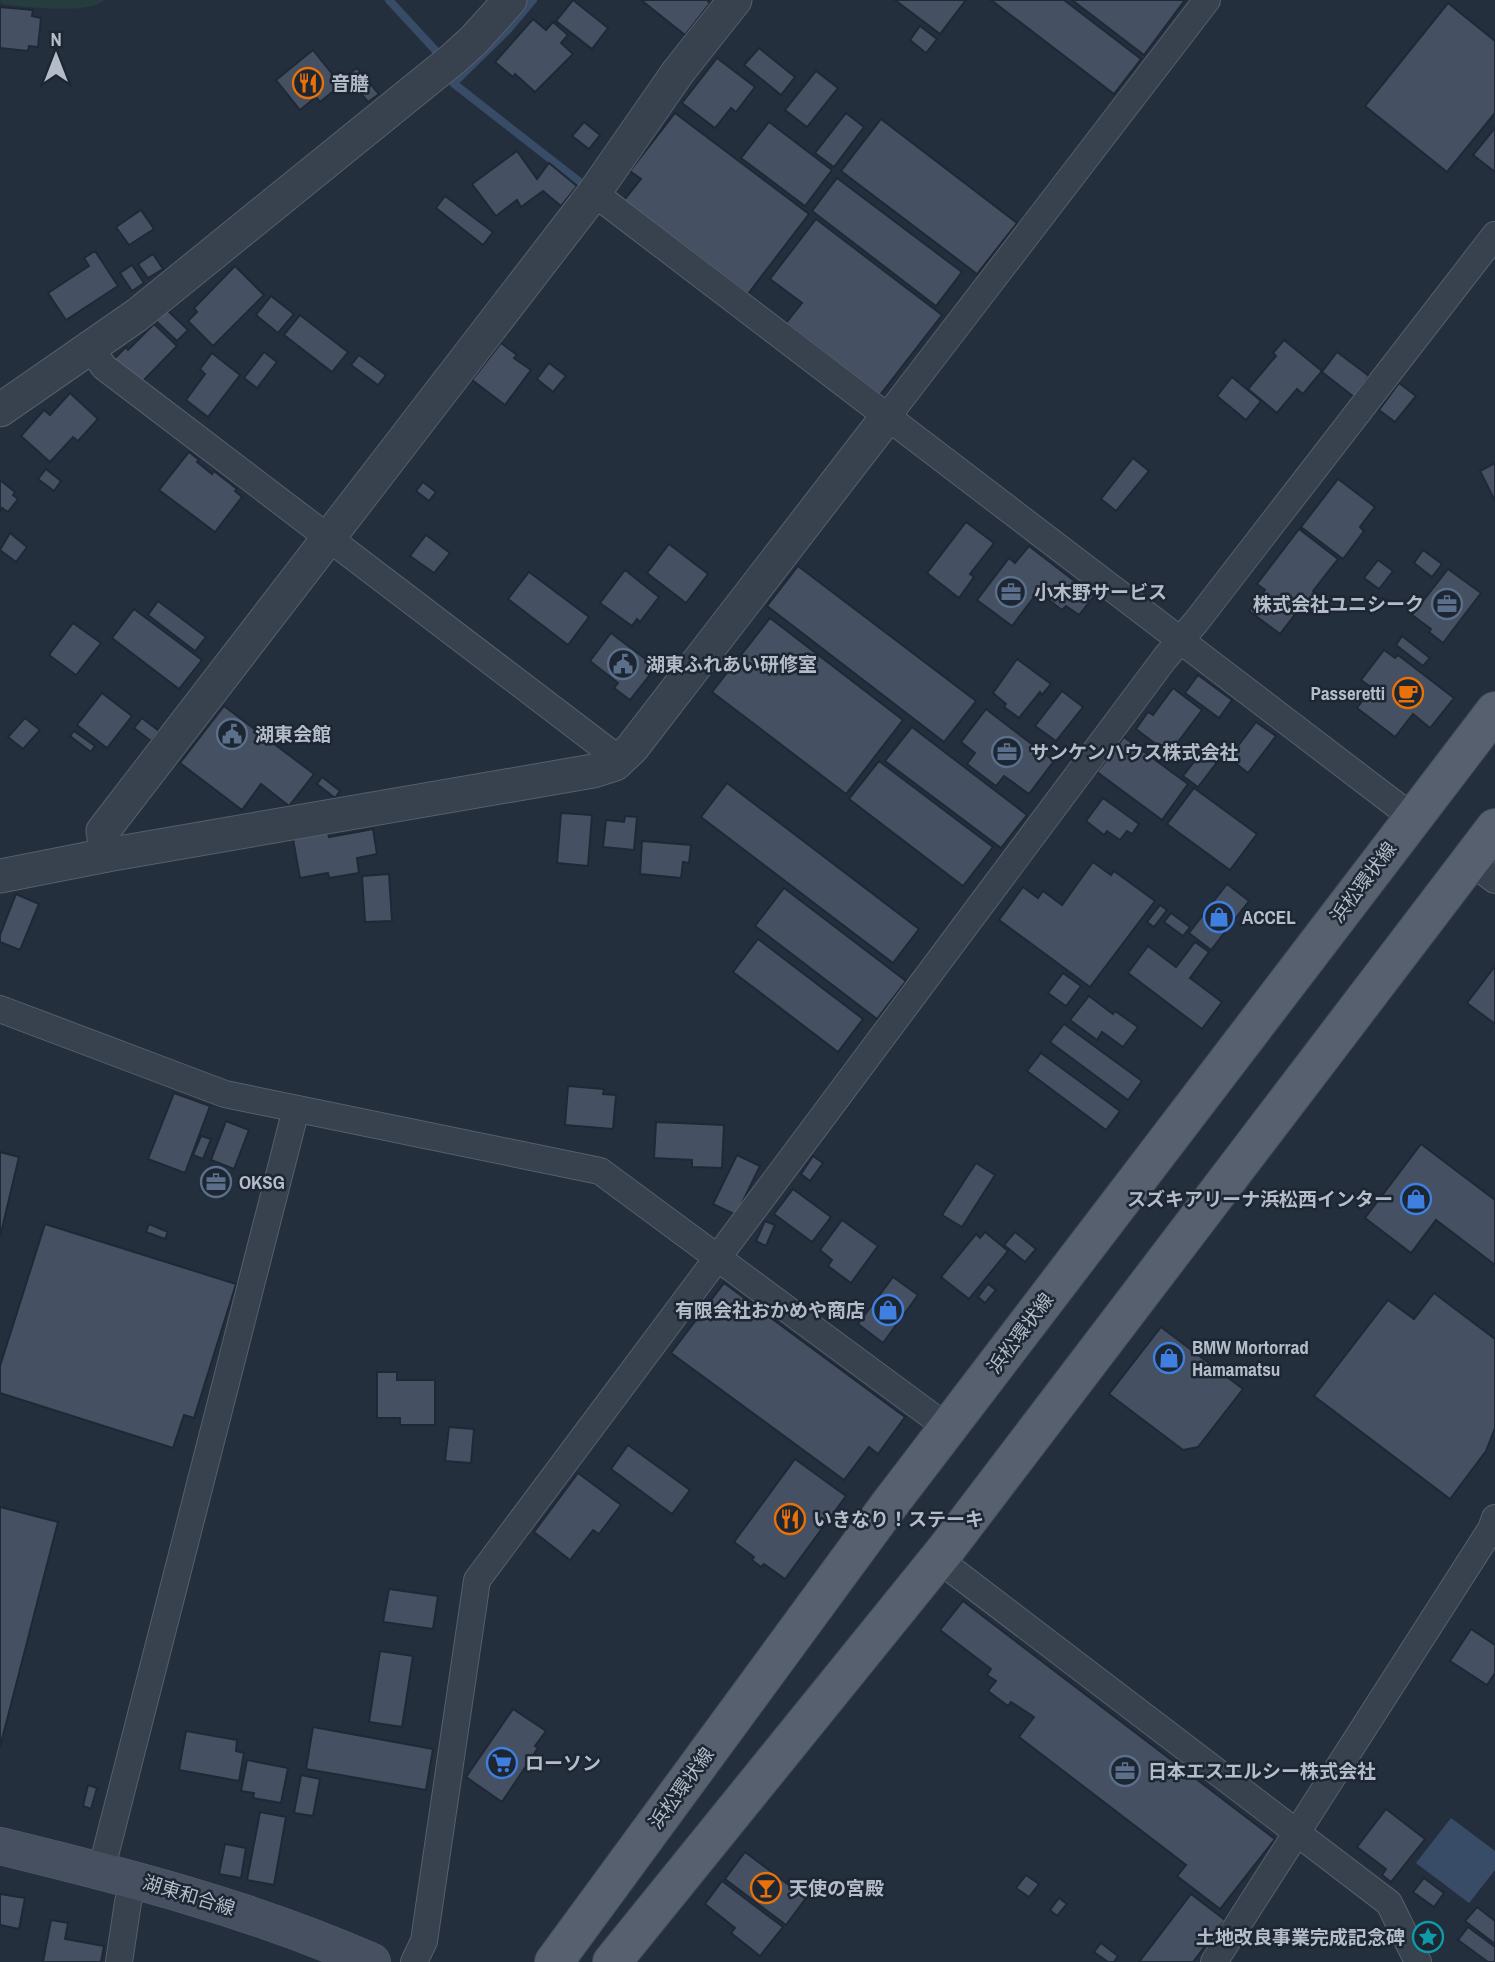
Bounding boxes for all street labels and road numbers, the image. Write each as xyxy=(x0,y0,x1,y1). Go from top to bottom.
street label: 浜松環状線 xyxy=(1324,836,1402,928)
street label: 浜松環状線 xyxy=(981,1287,1059,1379)
street label: 浜松環状線 xyxy=(643,1742,719,1834)
street label: 湖東和合線 xyxy=(140,1869,238,1921)

